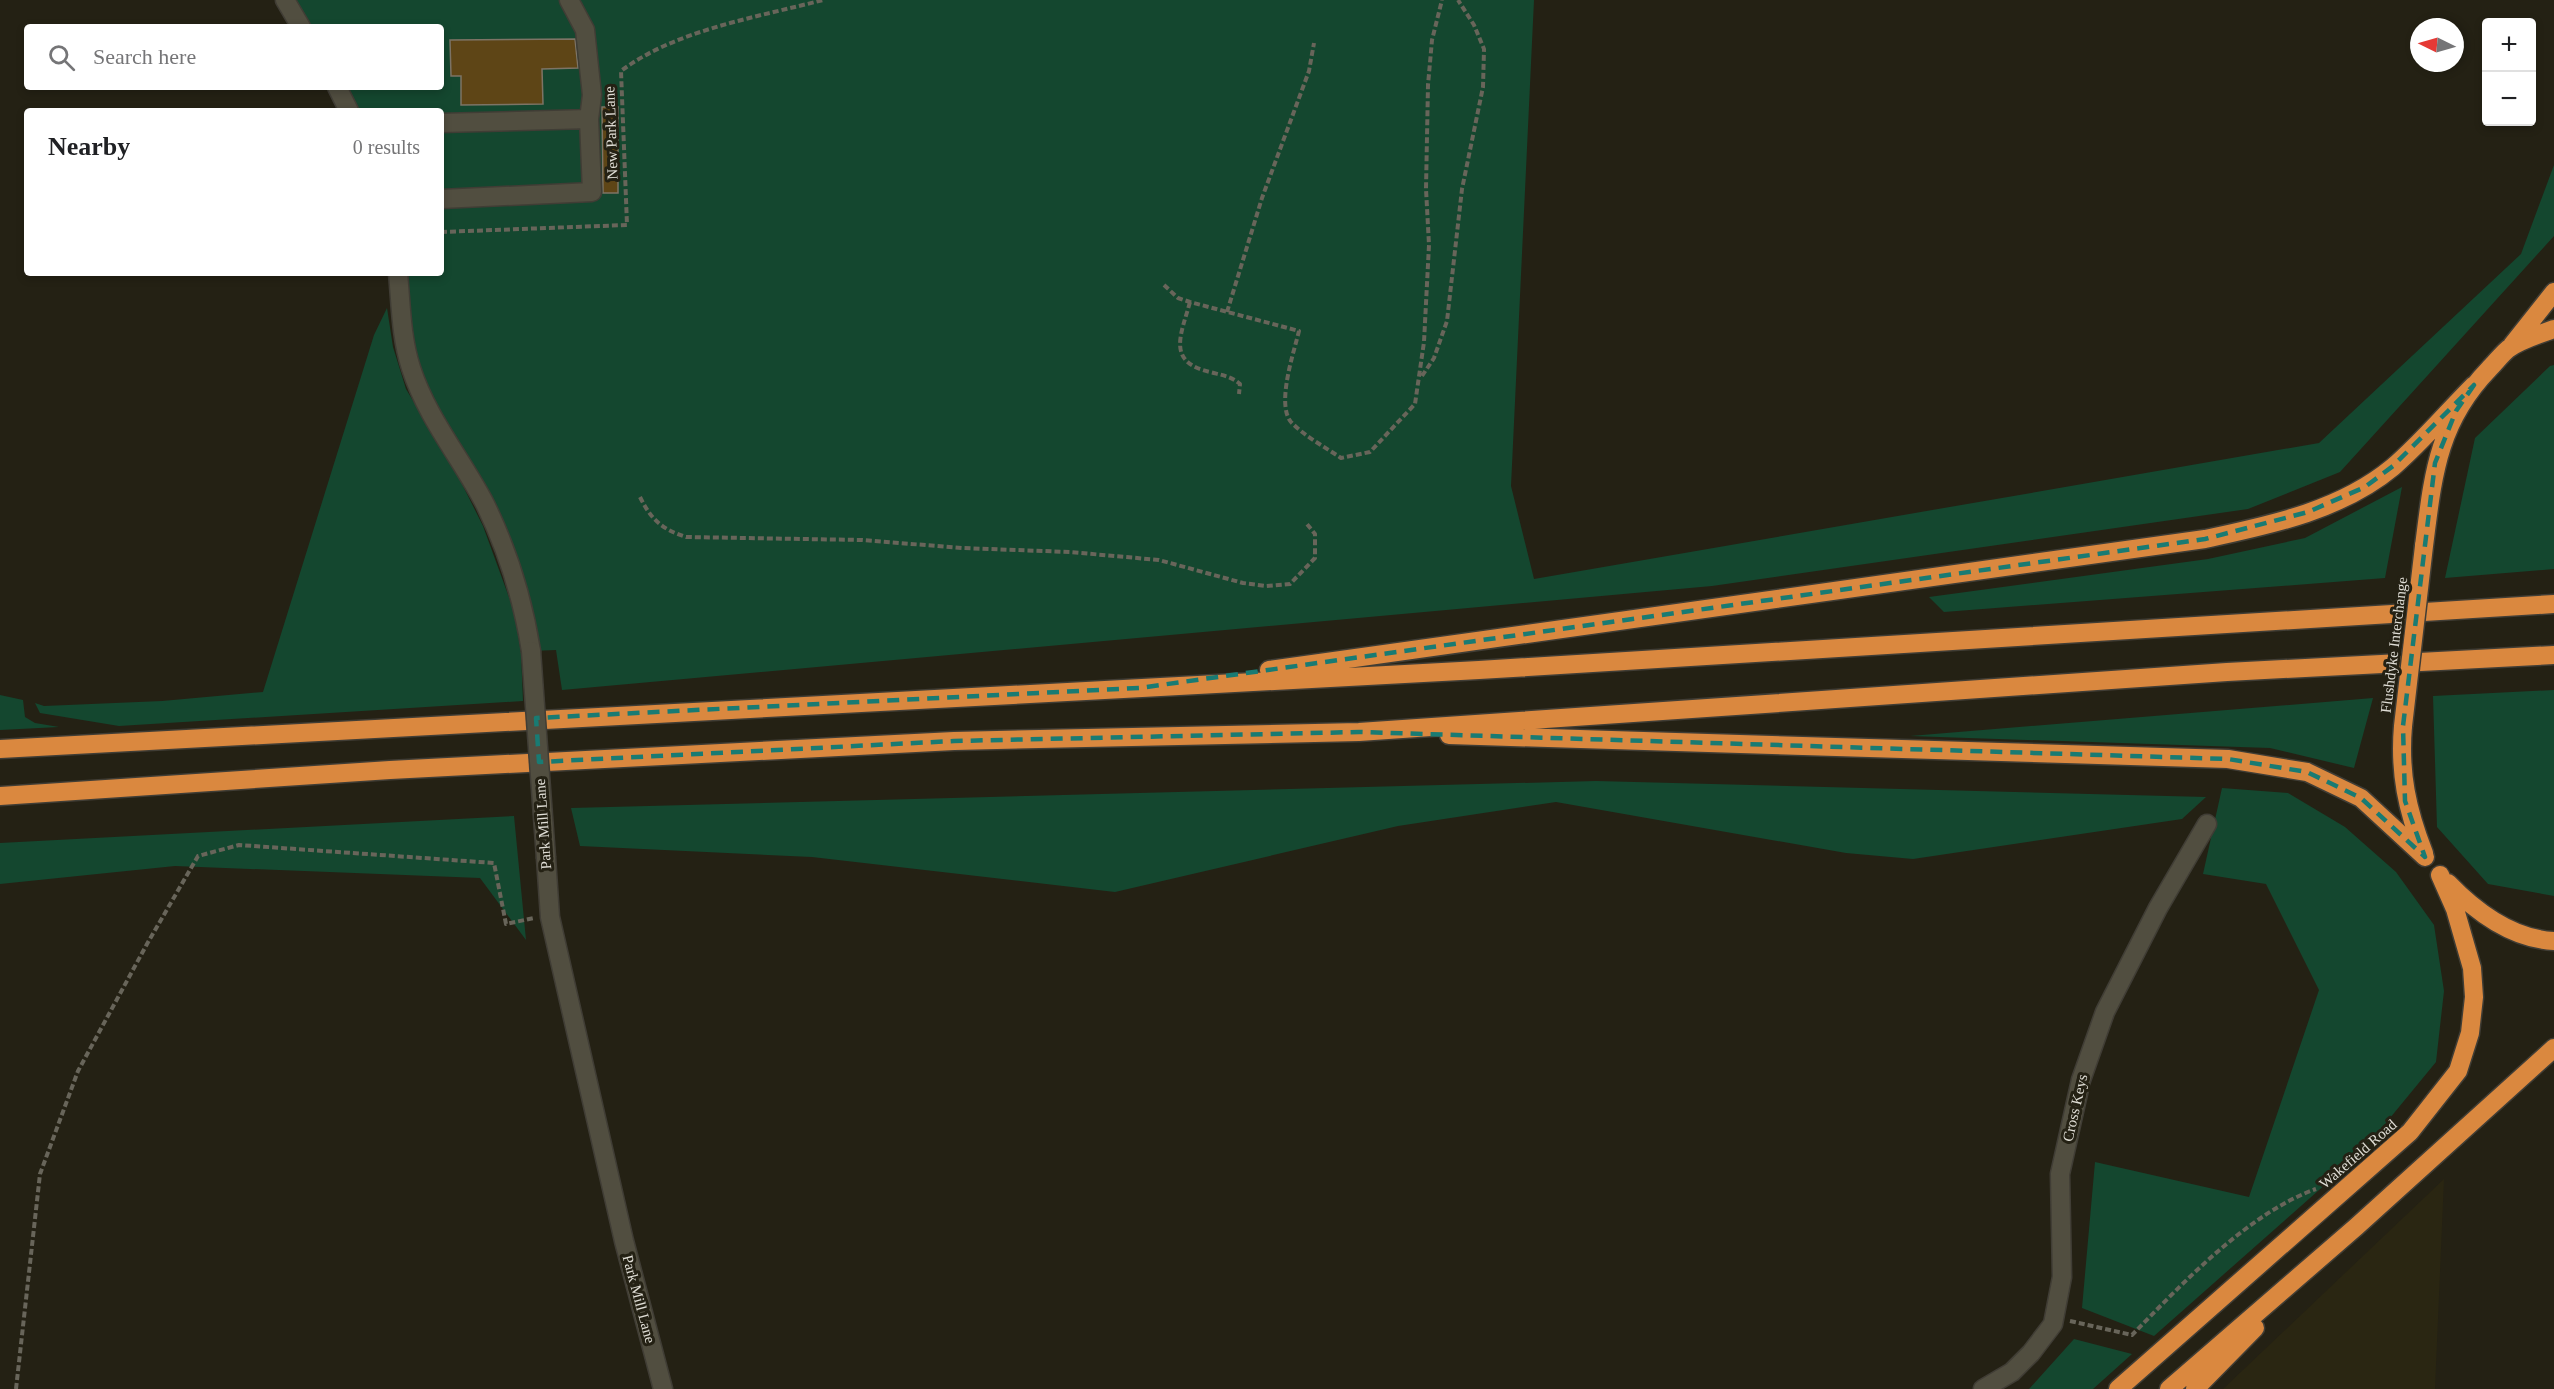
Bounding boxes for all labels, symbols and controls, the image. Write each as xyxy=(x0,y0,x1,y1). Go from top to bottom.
north arrow xyxy=(2410,18,2464,72)
map controls xyxy=(2482,18,2536,126)
button: + xyxy=(2482,18,2536,72)
search box xyxy=(24,24,444,90)
icon: search xyxy=(45,41,78,74)
text: Search here xyxy=(93,44,196,69)
button: − xyxy=(2482,72,2536,126)
street label: New Park Lane xyxy=(601,86,621,180)
text: Nearby xyxy=(48,132,130,161)
text: 0 results xyxy=(353,136,420,158)
street label: Flushdyke Interchange xyxy=(2378,576,2410,714)
street label: Park Mill Lane xyxy=(532,778,554,870)
street label: Cross Keys xyxy=(2059,1073,2091,1143)
street label: Wakefield Road xyxy=(2316,1116,2400,1192)
street label: Park Mill Lane xyxy=(620,1253,659,1345)

